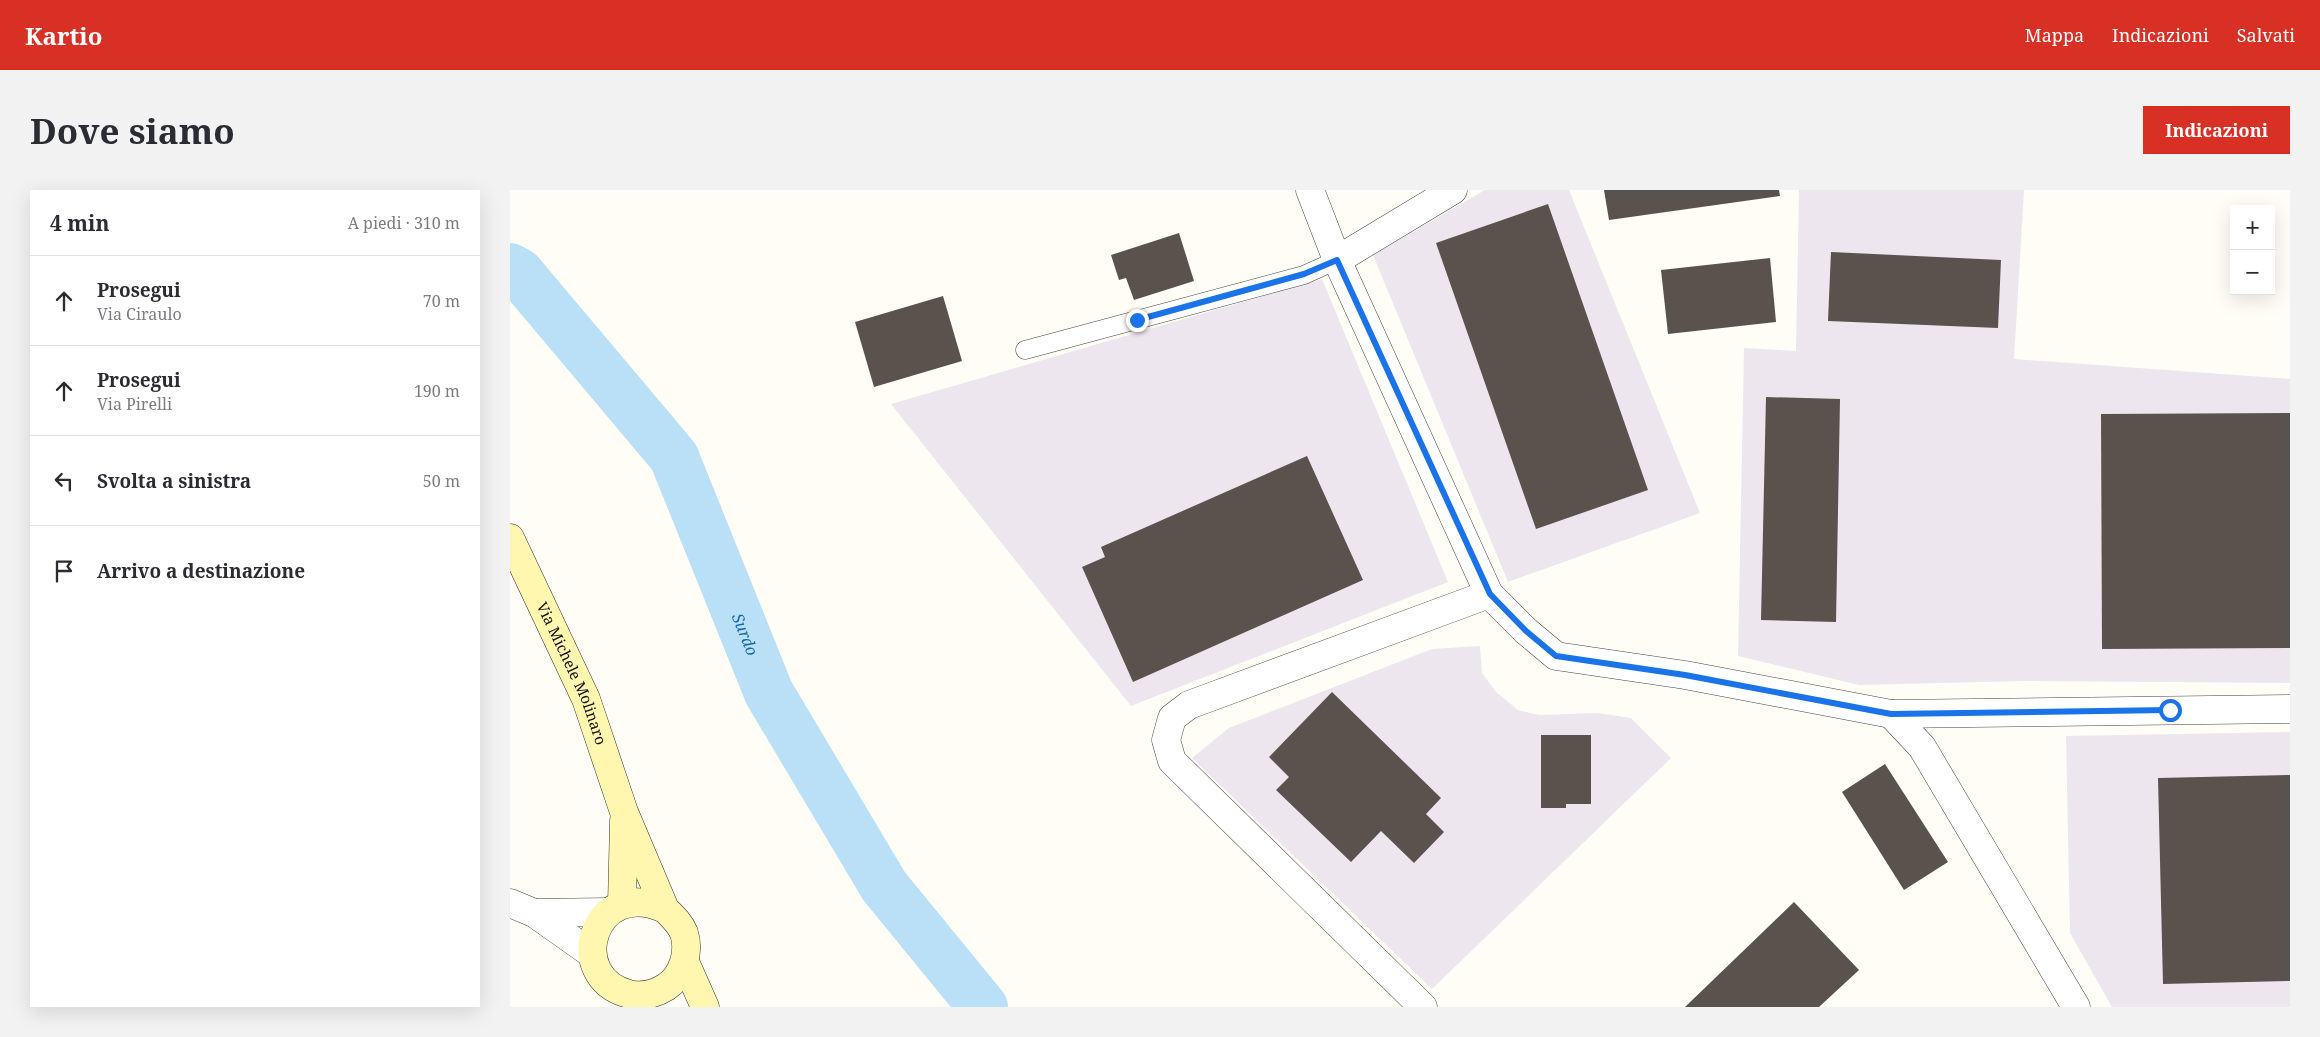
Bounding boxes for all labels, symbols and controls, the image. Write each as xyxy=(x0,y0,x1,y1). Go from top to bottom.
text: Kartio xyxy=(25,19,102,52)
text: Mappa xyxy=(2025,23,2084,47)
text: Indicazioni xyxy=(2112,23,2209,47)
text: Salvati xyxy=(2237,23,2295,47)
button: Indicazioni xyxy=(2143,106,2290,154)
text: Dove siamo xyxy=(30,107,235,154)
map controls xyxy=(2230,205,2275,295)
button: + xyxy=(2230,205,2275,250)
text: 4 min xyxy=(50,209,109,237)
text: A piedi · 310 m xyxy=(348,212,460,234)
button: − xyxy=(2230,250,2275,295)
text: Prosegui xyxy=(97,277,181,303)
icon: ahead xyxy=(50,287,78,315)
text: 70 m xyxy=(423,290,460,312)
text: Via Ciraulo xyxy=(97,303,182,325)
route end xyxy=(1126,309,1149,332)
text: Prosegui xyxy=(97,367,181,393)
icon: ahead xyxy=(50,377,78,405)
text: 190 m xyxy=(414,380,460,402)
text: Via Pirelli xyxy=(97,393,172,415)
icon: left xyxy=(50,467,78,495)
text: Svolta a sinistra xyxy=(97,468,251,494)
text: 50 m xyxy=(423,470,460,492)
icon: arrive xyxy=(50,557,78,585)
text: Arrivo a destinazione xyxy=(97,558,305,584)
street label: Via Michele Molinaro xyxy=(533,598,612,747)
water label: Surdo xyxy=(727,610,764,659)
route start xyxy=(2159,699,2182,722)

